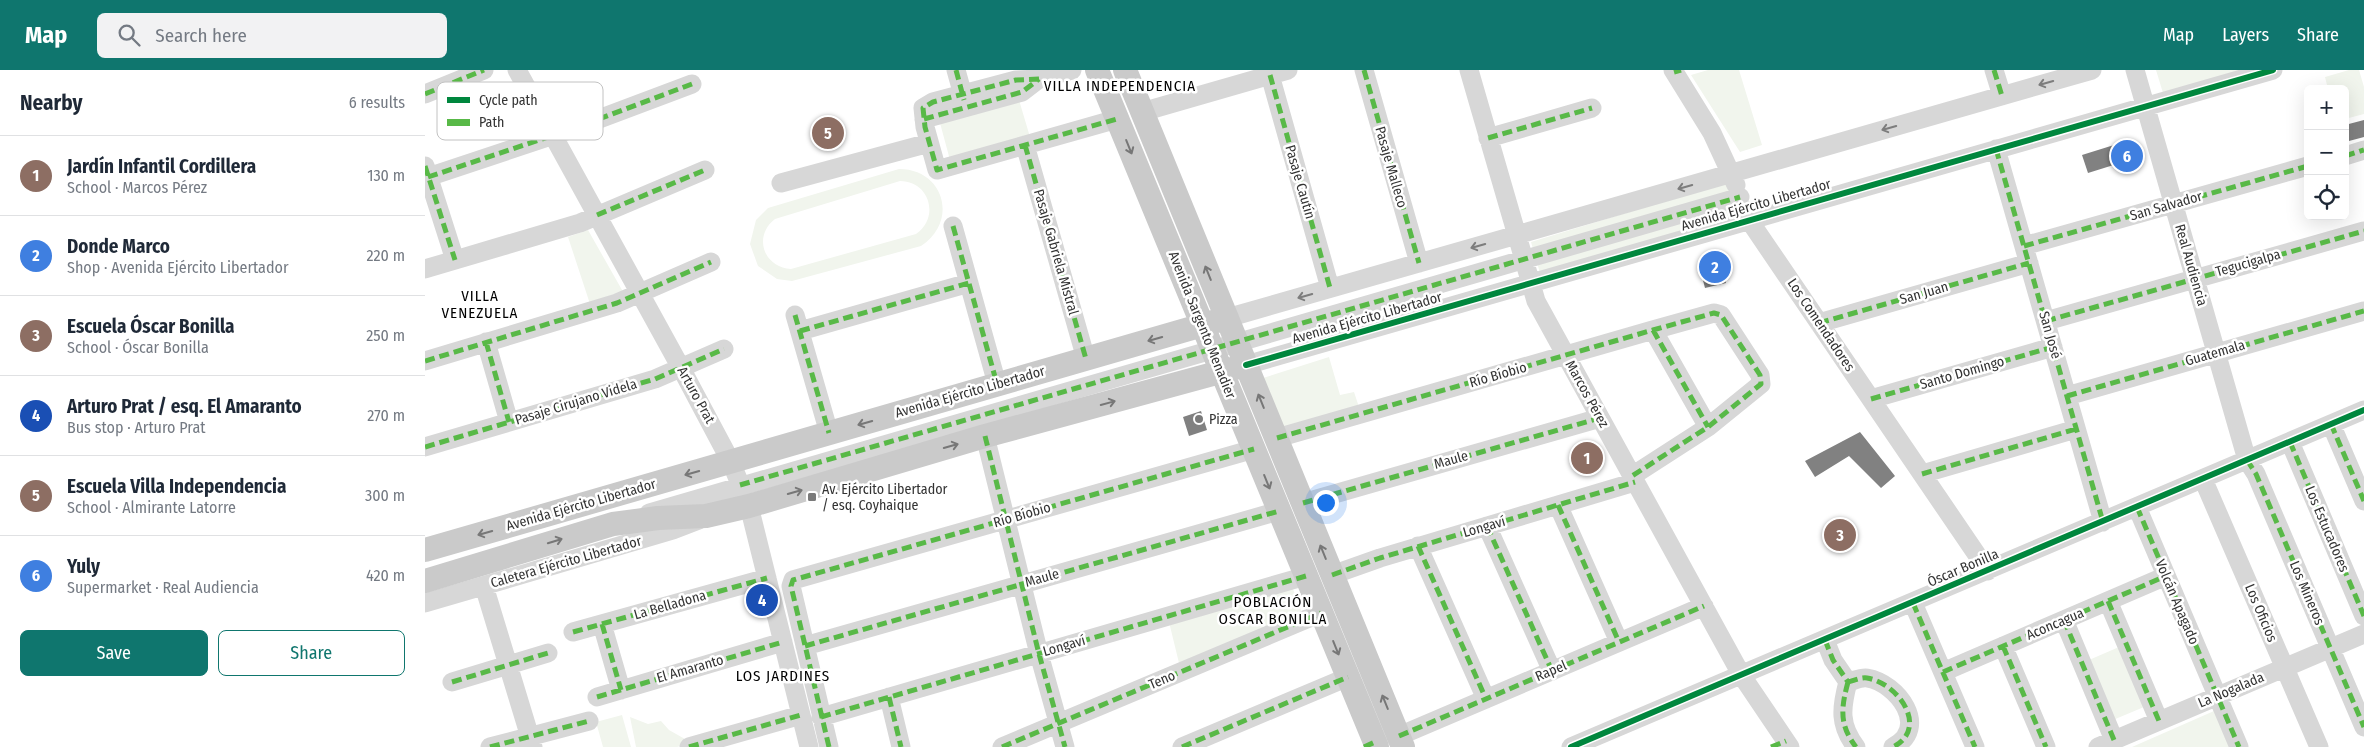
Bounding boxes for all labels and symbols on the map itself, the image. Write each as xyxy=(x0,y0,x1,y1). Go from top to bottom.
district label: VILLA INDEPENDENCIA xyxy=(1044,77,1196,95)
one-way arrow xyxy=(2038,79,2054,89)
legend xyxy=(437,82,603,140)
text: Cycle path xyxy=(479,92,538,109)
text: Path xyxy=(479,114,504,131)
pin: 5 xyxy=(812,114,844,152)
street label: Pasaje Malleco xyxy=(1371,124,1411,210)
one-way arrow xyxy=(1882,124,1898,134)
pin: 6 xyxy=(2111,137,2143,175)
one-way arrow xyxy=(1125,139,1134,154)
street label: Pasaje Cautín xyxy=(1281,143,1319,221)
street label: Avenida Ejército Libertador xyxy=(1679,175,1833,235)
one-way arrow xyxy=(1677,183,1693,192)
street label: Pasaje Gabriela Mistral xyxy=(1030,187,1082,317)
street label: San Salvador xyxy=(2128,188,2204,224)
street label: Real Audiencia xyxy=(2171,222,2211,308)
one-way arrow xyxy=(1471,242,1487,252)
street label: Tegucigalpa xyxy=(2214,246,2283,280)
pin: 2 xyxy=(1699,248,1731,286)
street label: Avenida Sargento Menadier xyxy=(1165,249,1239,401)
one-way arrow xyxy=(1203,266,1213,281)
street label: Los Comendadores xyxy=(1784,275,1858,375)
street label: San Juan xyxy=(1898,278,1950,308)
district label: VILLA VENEZUELA xyxy=(441,287,519,322)
street label: Avenida Ejército Libertador xyxy=(1290,288,1444,348)
one-way arrow xyxy=(1297,291,1313,301)
street label: San José xyxy=(2035,309,2065,361)
one-way arrow xyxy=(1148,334,1164,344)
street label: Guatemala xyxy=(2183,336,2247,370)
street label: Santo Domingo xyxy=(1918,353,2006,393)
street label: Marcos Pérez xyxy=(1562,357,1613,431)
street label: Río Bíobio xyxy=(1467,359,1529,391)
street label: Avenida Ejército Libertador xyxy=(893,362,1047,422)
street label: Arturo Prat xyxy=(673,364,719,427)
street label: Pasaje Cirujano Videla xyxy=(513,375,639,429)
one-way arrow xyxy=(1256,394,1266,409)
one-way arrow xyxy=(1099,398,1115,407)
place label: Pizza xyxy=(1209,411,1238,428)
marker: Pizza xyxy=(1193,413,1205,425)
one-way arrow xyxy=(857,418,873,428)
pin: 1 xyxy=(1571,439,1603,477)
one-way arrow xyxy=(943,441,959,451)
street label: Maule xyxy=(1432,447,1470,473)
one-way arrow xyxy=(684,469,700,478)
one-way arrow xyxy=(1263,474,1272,489)
street label: Avenida Ejército Libertador xyxy=(504,475,658,535)
place label: Av. Ejército Libertador / esq. Coyhaique xyxy=(822,481,948,514)
street label: Los Estucadores xyxy=(2301,483,2353,575)
one-way arrow xyxy=(787,487,803,497)
your location xyxy=(1313,490,1339,516)
marker: Av. Ejército Libertador / esq. Coyhaique xyxy=(806,491,818,503)
street label: Río Bíobio xyxy=(991,499,1053,531)
street label: Longaví xyxy=(1461,513,1508,541)
pin: 3 xyxy=(1824,516,1856,554)
one-way arrow xyxy=(478,528,494,538)
street label: Caletera Ejército Libertador xyxy=(489,532,644,592)
one-way arrow xyxy=(547,536,563,546)
one-way arrow xyxy=(1318,544,1327,560)
street label: Óscar Bonilla xyxy=(1924,544,2001,591)
street label: Volcán Apagado xyxy=(2151,557,2203,647)
street label: Los Mineros xyxy=(2286,558,2328,628)
street label: Maule xyxy=(1023,565,1061,591)
pin: 4 xyxy=(746,581,778,619)
street label: Los Oficios xyxy=(2241,581,2281,645)
street label: La Belladona xyxy=(632,587,708,623)
district label: POBLACIÓN OSCAR BONILLA xyxy=(1219,593,1327,628)
street label: Aconcagua xyxy=(2024,604,2087,644)
street label: Longaví xyxy=(1041,632,1088,660)
one-way arrow xyxy=(1331,640,1341,655)
street label: El Amaranto xyxy=(655,651,725,687)
street label: Rapel xyxy=(1533,657,1570,685)
district label: LOS JARDINES xyxy=(736,667,830,685)
street label: Teno xyxy=(1146,667,1178,693)
street label: La Nogalada xyxy=(2195,668,2267,711)
one-way arrow xyxy=(1379,695,1389,710)

